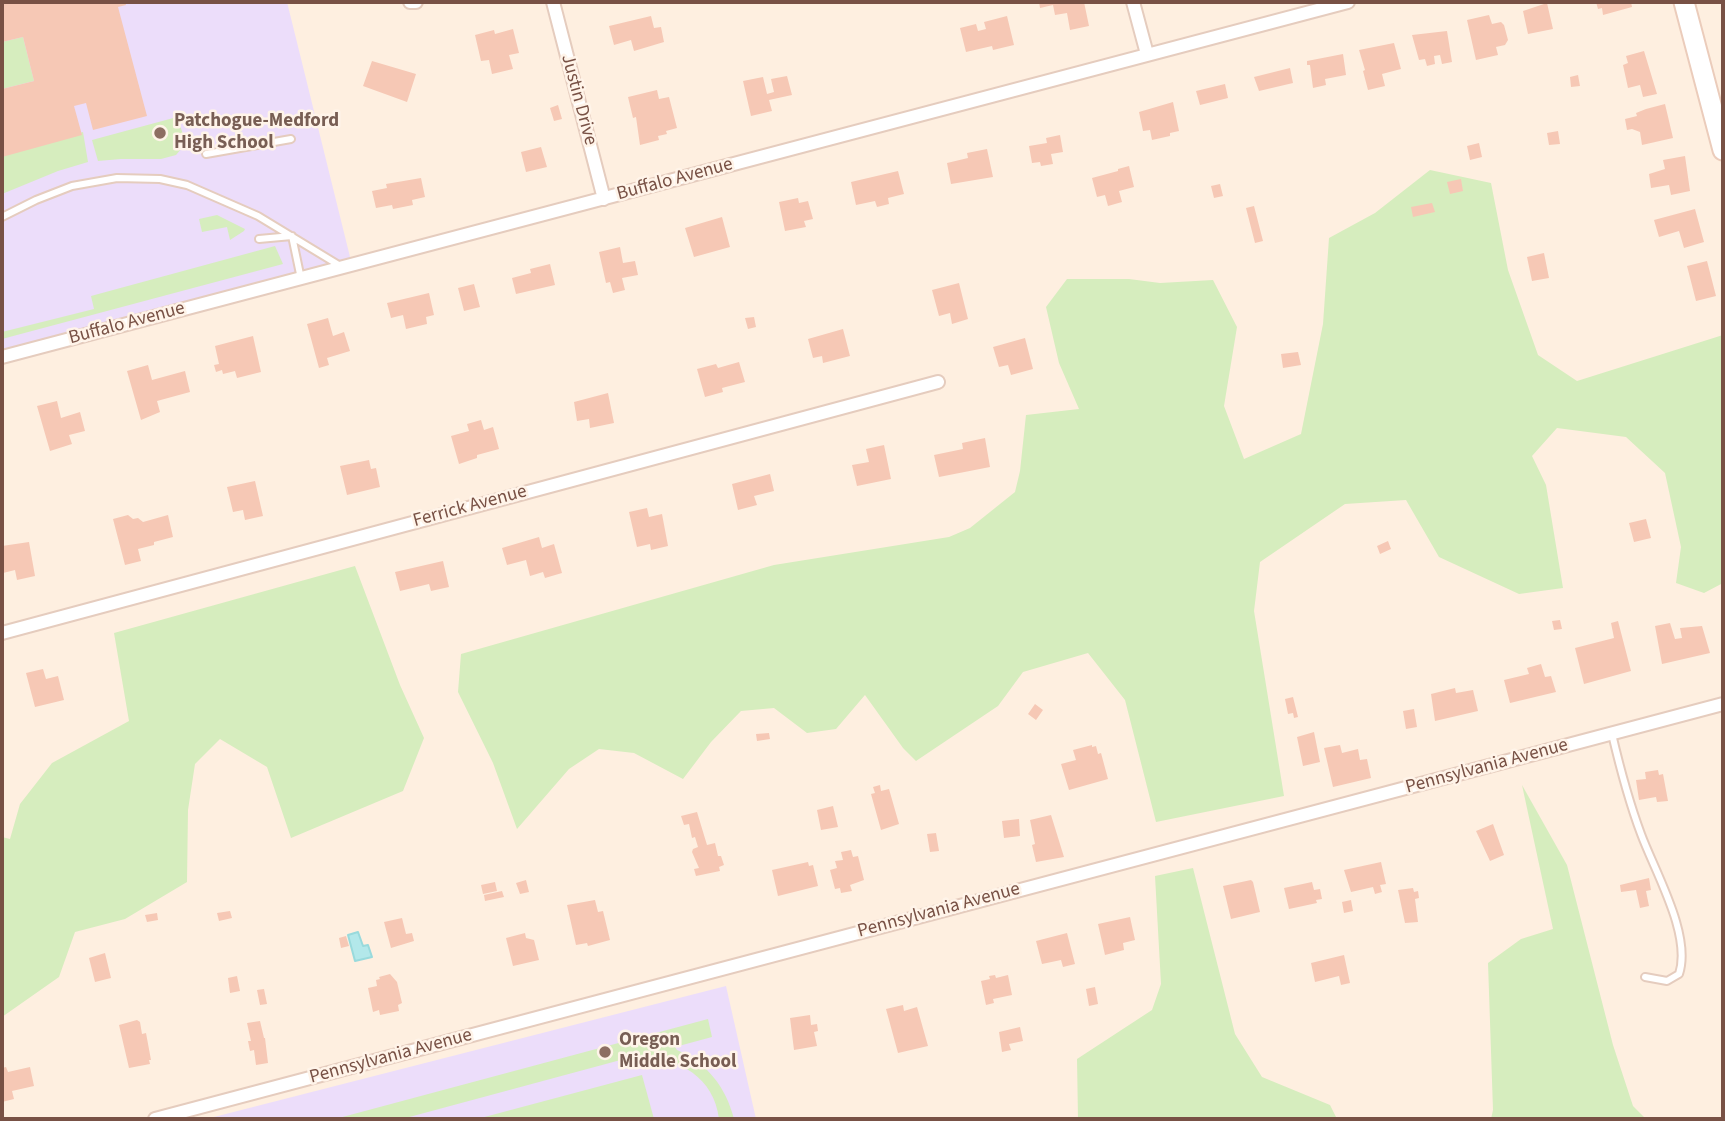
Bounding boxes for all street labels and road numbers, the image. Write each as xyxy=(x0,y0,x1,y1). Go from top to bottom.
street label: Justin Drive xyxy=(555,52,601,148)
street label: Buffalo Avenue xyxy=(614,154,736,206)
street label: Buffalo Avenue xyxy=(66,298,188,350)
street label: Ferrick Avenue xyxy=(411,481,529,533)
street label: Pennsylvania Avenue xyxy=(1403,734,1571,800)
street label: Pennsylvania Avenue xyxy=(855,878,1023,944)
street label: Pennsylvania Avenue xyxy=(307,1024,475,1090)

